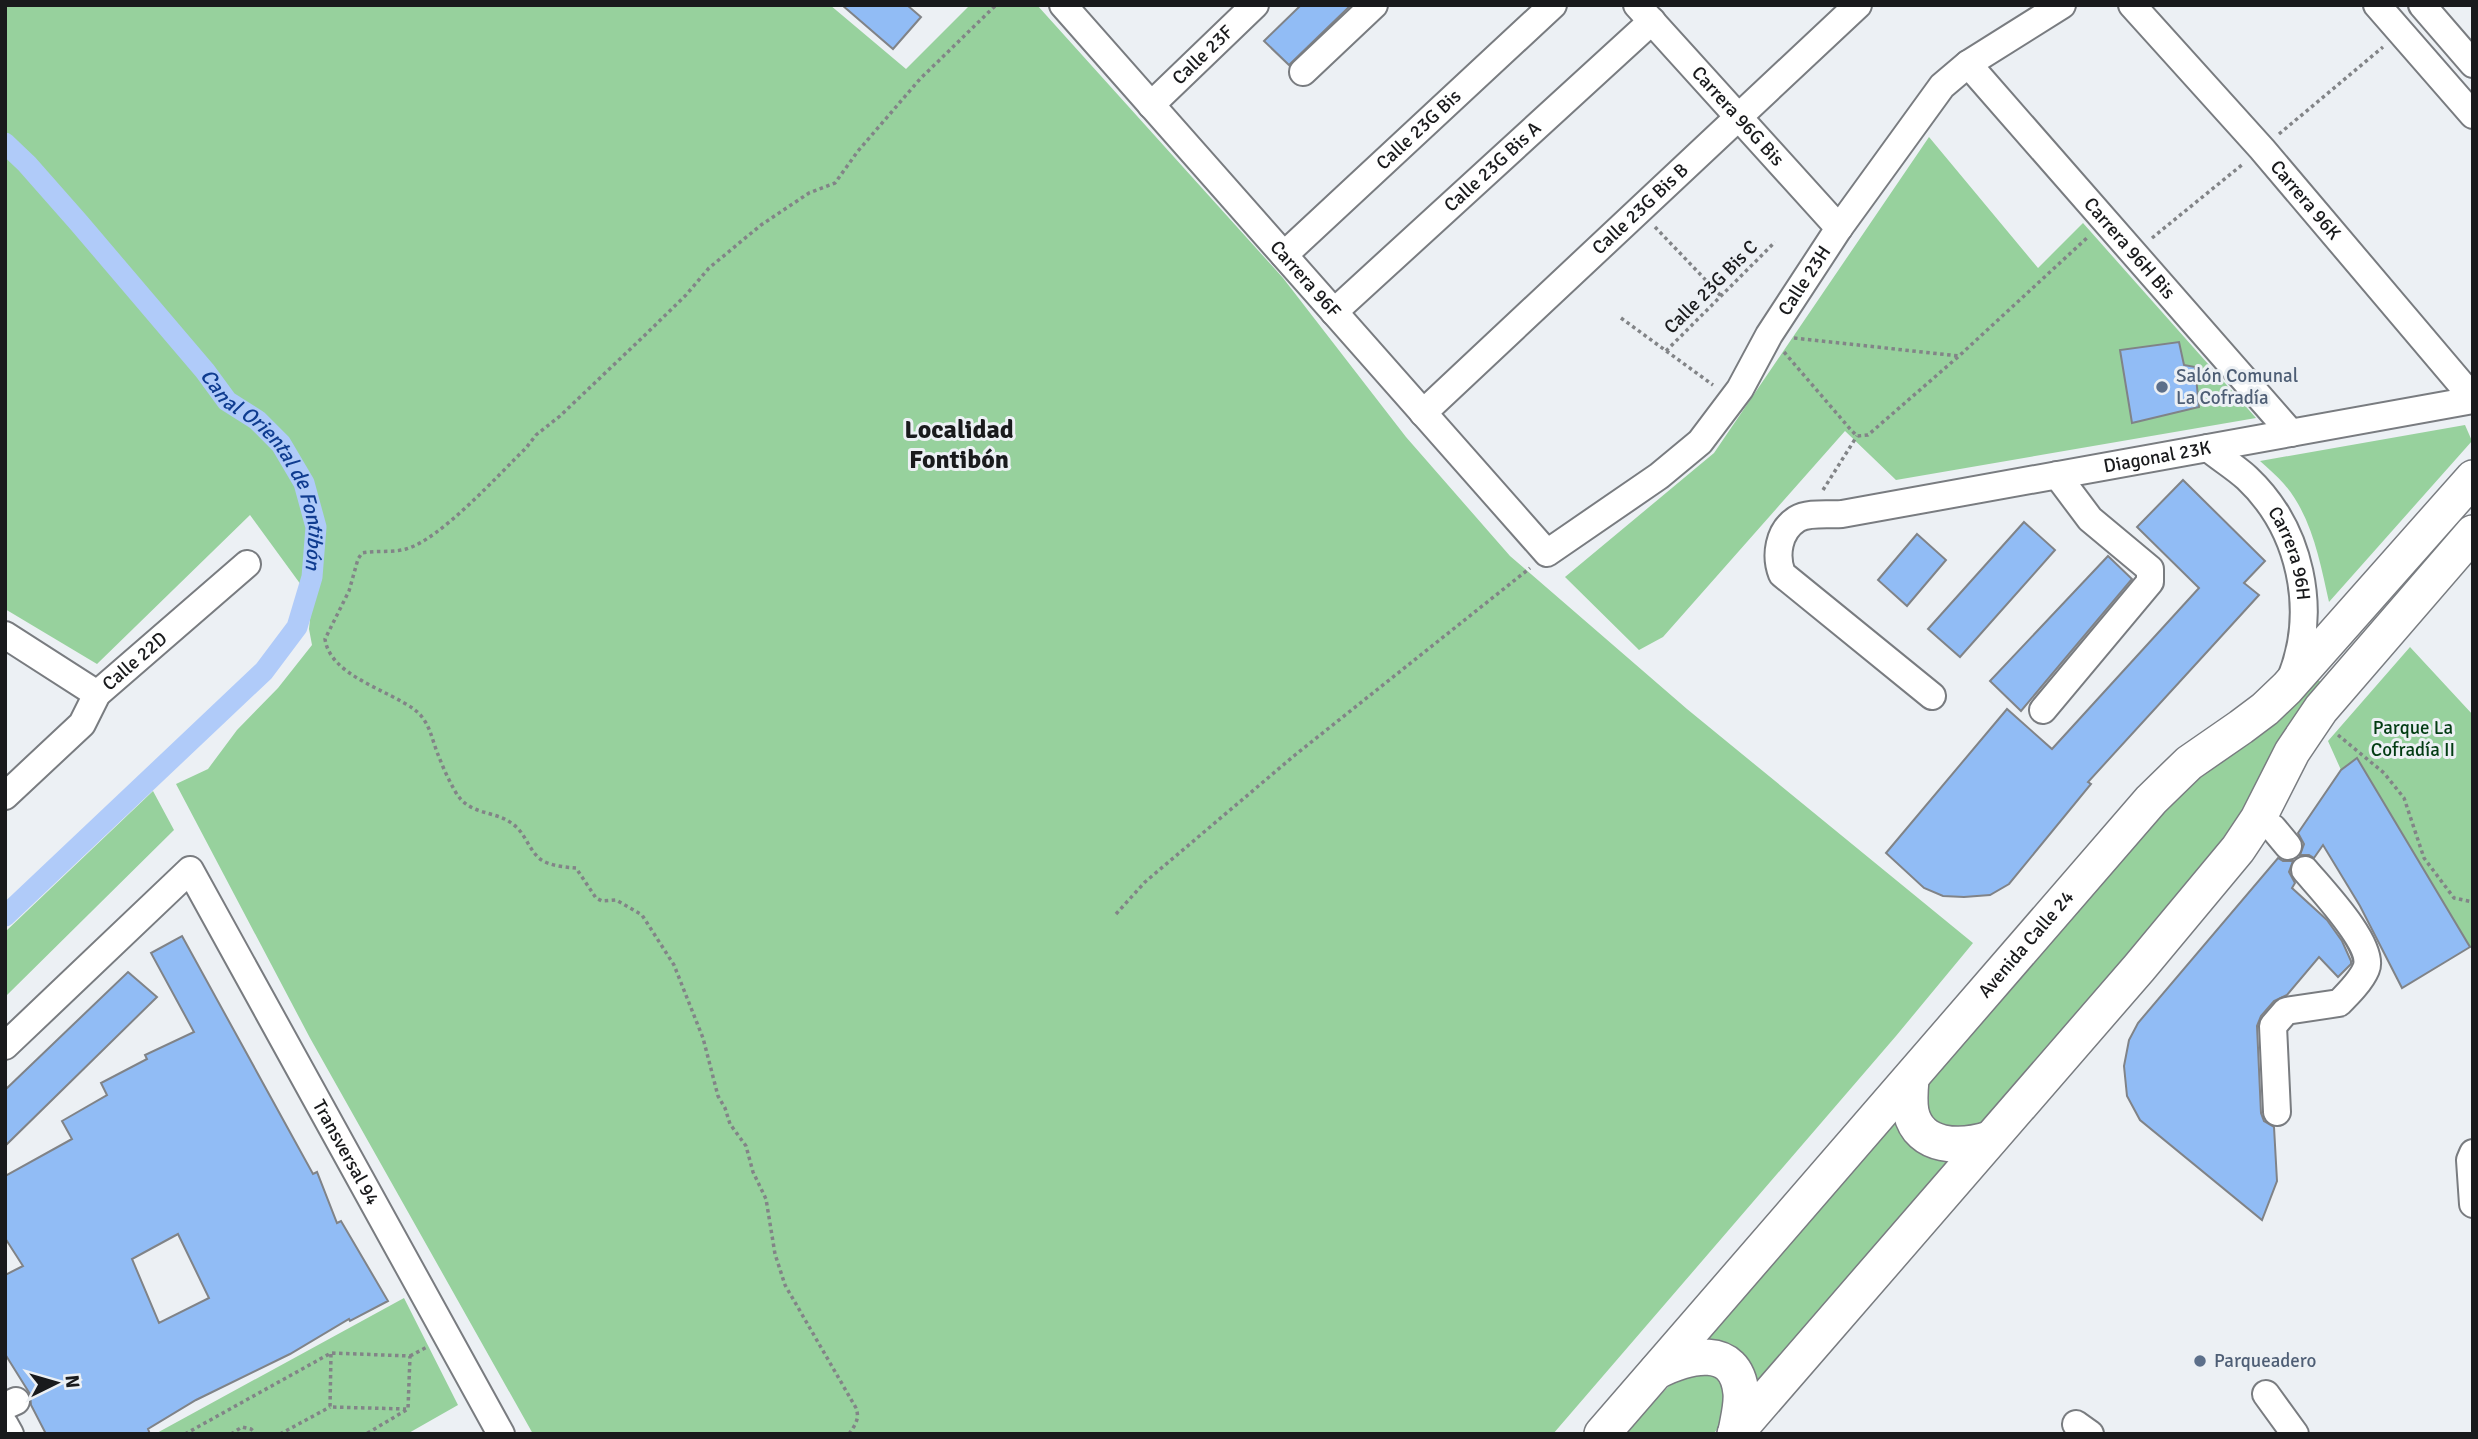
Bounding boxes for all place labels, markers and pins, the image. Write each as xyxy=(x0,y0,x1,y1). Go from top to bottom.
place label: Salón Comunal La Cofradía xyxy=(2176,364,2298,410)
marker: Salón Comunal La Cofradía xyxy=(2154,379,2170,395)
place label: Parqueadero xyxy=(2214,1349,2316,1373)
marker: Parqueadero xyxy=(2192,1353,2208,1369)

